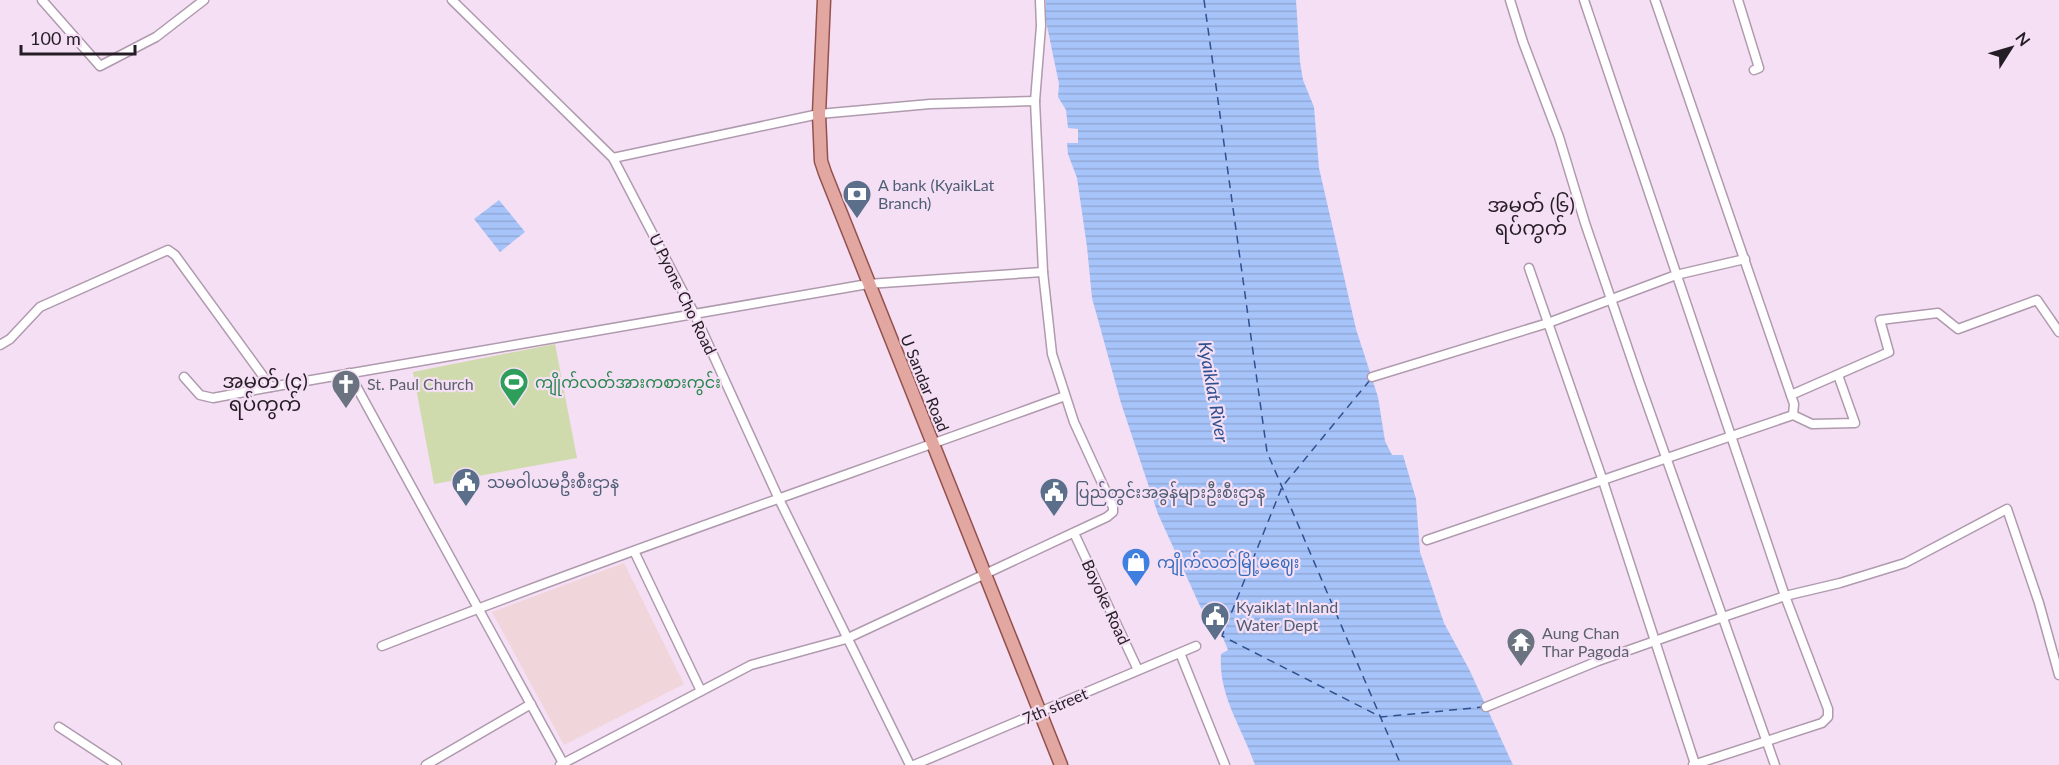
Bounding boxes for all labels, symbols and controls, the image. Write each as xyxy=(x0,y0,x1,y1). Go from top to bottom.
scale bar xyxy=(21,18,135,56)
north arrow xyxy=(1981,18,2041,78)
text: 100 m xyxy=(30,27,81,49)
text: N xyxy=(2012,28,2035,49)
place label: A bank (KyaikLat Branch) xyxy=(878,175,995,212)
bank icon: A bank (KyaikLat Branch) xyxy=(841,178,873,220)
district label: အမှတ် (၆) ရပ်ကွက် xyxy=(1487,191,1575,244)
street label: U Pyone Cho Road xyxy=(646,230,721,357)
street label: U Sandar Road xyxy=(897,331,954,434)
water label: Kyaiklat River xyxy=(1194,340,1234,445)
sports icon: ကျိုက်လတ်အားကစားကွင်း xyxy=(498,366,530,408)
district label: အမှတ် (၄) ရပ်ကွက် xyxy=(222,367,308,420)
church icon: St. Paul Church xyxy=(330,368,362,410)
place label: ကျိုက်လတ်အားကစားကွင်း xyxy=(535,371,721,396)
place label: St. Paul Church xyxy=(367,374,474,393)
public building icon: သမဝါယမဦးစီးဌာန xyxy=(450,466,482,508)
place label: သမဝါယမဦးစီးဌာန xyxy=(487,471,619,496)
public building icon: ပြည်တွင်းအခွန်များဦးစီးဌာန xyxy=(1038,476,1070,518)
place label: ပြည်တွင်းအခွန်များဦးစီးဌာန xyxy=(1075,481,1265,506)
shop icon: ကျိုက်လတ်မြို့မဈေး xyxy=(1120,546,1152,588)
place label: ကျိုက်လတ်မြို့မဈေး xyxy=(1157,551,1299,576)
street label: Boyoke Road xyxy=(1078,556,1134,647)
place label: Kyaiklat Inland Water Dept xyxy=(1236,597,1338,634)
public building icon: Kyaiklat Inland Water Dept xyxy=(1199,600,1231,642)
place label: Aung Chan Thar Pagoda xyxy=(1542,623,1629,660)
temple icon: Aung Chan Thar Pagoda xyxy=(1505,626,1537,668)
street label: 7th street xyxy=(1019,683,1090,728)

